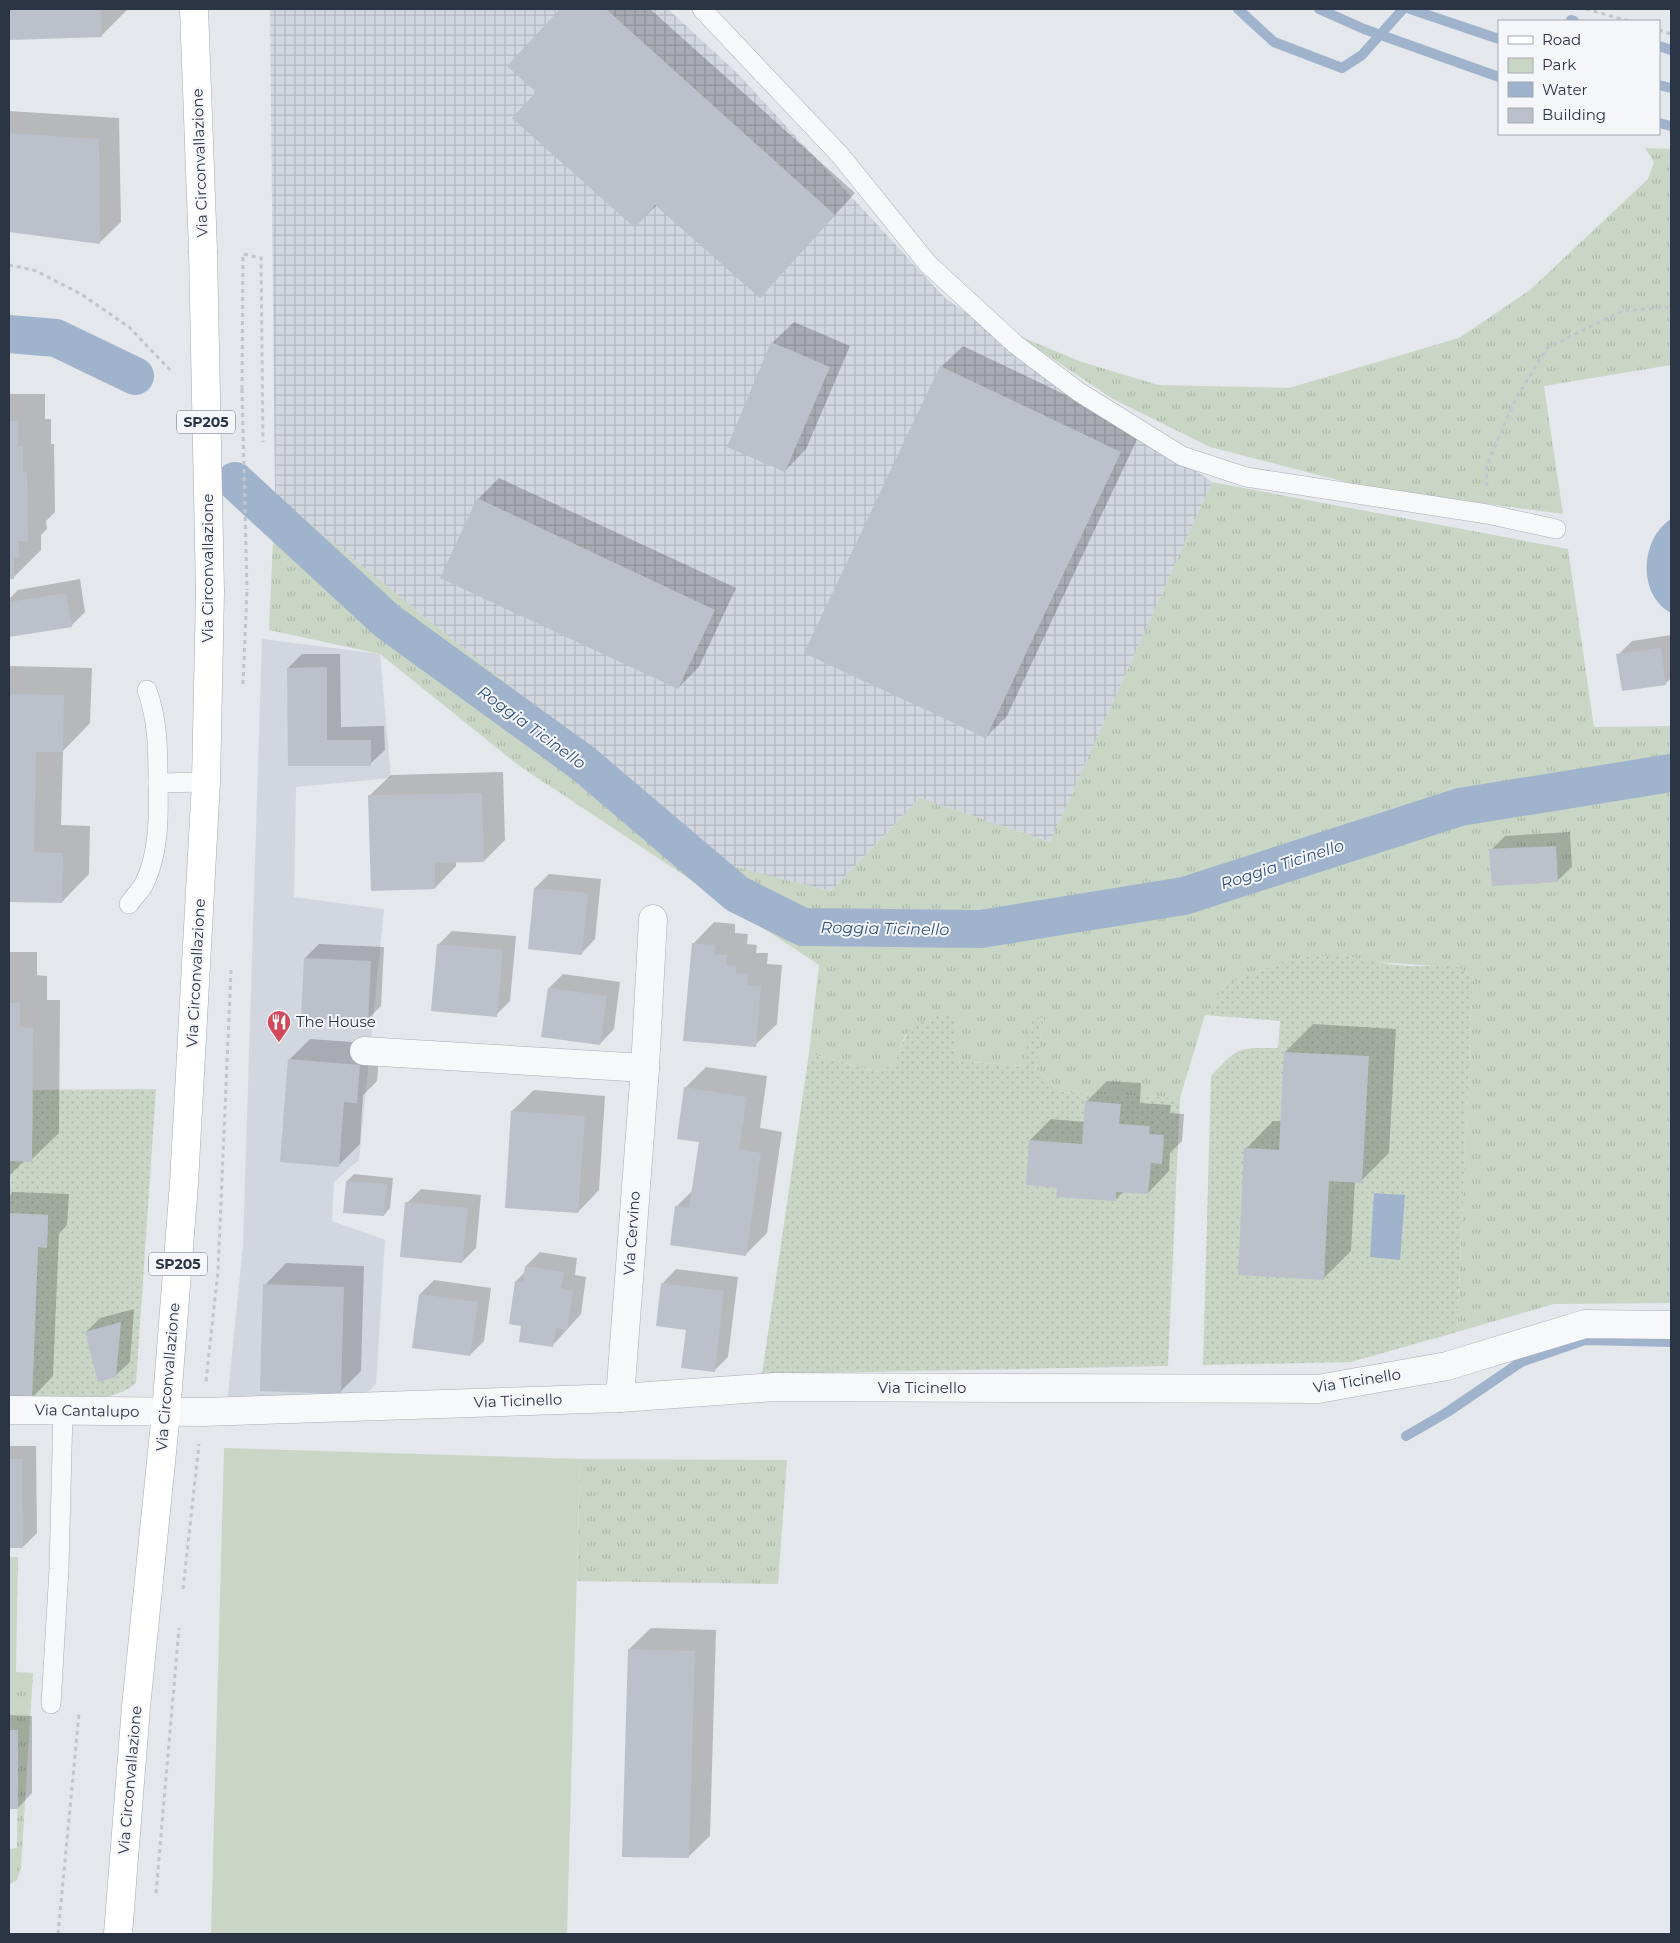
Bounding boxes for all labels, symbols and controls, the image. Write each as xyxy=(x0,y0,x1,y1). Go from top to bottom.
legend xyxy=(1498,20,1660,135)
text: Road xyxy=(1542,30,1581,49)
text: Park xyxy=(1542,55,1576,74)
text: Water xyxy=(1542,80,1588,99)
street label: Via Circonvallazione xyxy=(187,88,212,238)
text: Building xyxy=(1542,105,1606,124)
road number: SP205 xyxy=(177,411,235,434)
street label: Via Circonvallazione xyxy=(198,493,217,643)
water label: Roggia Ticinello xyxy=(474,682,589,773)
water label: Roggia Ticinello xyxy=(1218,836,1346,893)
street label: Via Circonvallazione xyxy=(182,898,209,1048)
water label: Roggia Ticinello xyxy=(820,918,949,939)
restaurant icon: The House xyxy=(266,1009,292,1043)
place label: The House xyxy=(296,1012,376,1031)
street label: Via Cervino xyxy=(619,1190,644,1276)
road number: SP205 xyxy=(149,1252,207,1276)
street label: Via Circonvallazione xyxy=(152,1302,183,1452)
street label: Via Ticinello xyxy=(1312,1364,1402,1397)
street label: Via Ticinello xyxy=(878,1378,966,1397)
street label: Via Ticinello xyxy=(473,1389,563,1412)
street label: Via Cantalupo xyxy=(34,1400,140,1421)
street label: Via Circonvallazione xyxy=(114,1705,145,1855)

